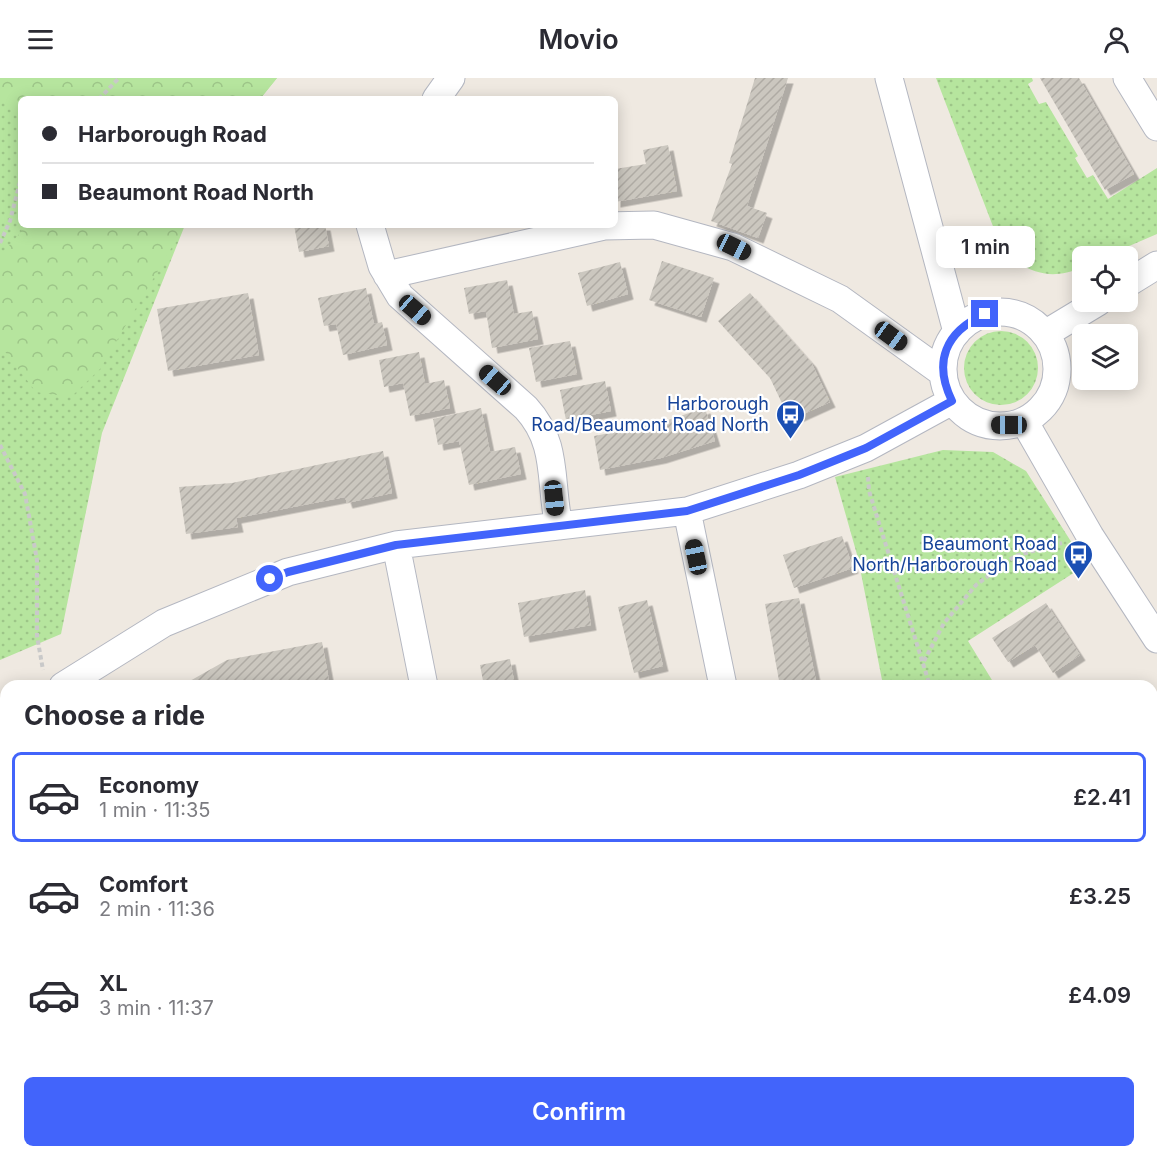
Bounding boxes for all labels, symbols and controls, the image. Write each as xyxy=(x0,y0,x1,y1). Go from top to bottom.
icon: menu xyxy=(24,23,57,56)
text: Movio xyxy=(538,23,619,56)
icon: person xyxy=(1100,23,1133,56)
text: Harborough Road xyxy=(78,121,267,147)
text: Beaumont Road North xyxy=(78,179,314,205)
callout: 1 min xyxy=(936,227,1034,269)
car xyxy=(714,231,754,263)
text: 1 min xyxy=(961,235,1010,259)
map controls xyxy=(1072,246,1138,390)
button: locate xyxy=(1072,246,1138,312)
car xyxy=(396,291,434,329)
route end xyxy=(971,300,998,327)
car xyxy=(871,318,911,354)
button: layers xyxy=(1072,324,1138,390)
car xyxy=(476,361,514,399)
place label: Harborough Road/Beaumont Road North xyxy=(531,393,769,435)
bus stop icon: Harborough Road/Beaumont Road North xyxy=(774,398,806,440)
car xyxy=(991,416,1027,434)
car xyxy=(543,479,565,517)
place label: Beaumont Road North/Harborough Road xyxy=(852,533,1057,575)
car xyxy=(683,538,709,576)
bus stop icon: Beaumont Road North/Harborough Road xyxy=(1062,538,1094,580)
route start xyxy=(256,565,283,592)
text: Choose a ride xyxy=(24,699,205,732)
icon: car xyxy=(27,770,81,824)
text: Economy xyxy=(99,772,199,798)
text: £2.41 xyxy=(1073,784,1131,810)
text: 1 min · 11:35 xyxy=(99,798,211,822)
icon: car xyxy=(27,869,81,923)
text: Comfort xyxy=(99,871,188,897)
text: £3.25 xyxy=(1069,883,1131,909)
text: 2 min · 11:36 xyxy=(99,897,215,921)
icon: car xyxy=(27,968,81,1022)
text: XL xyxy=(99,970,128,996)
text: £4.09 xyxy=(1068,982,1131,1008)
text: 3 min · 11:37 xyxy=(99,996,214,1020)
button: Confirm xyxy=(24,1077,1134,1146)

